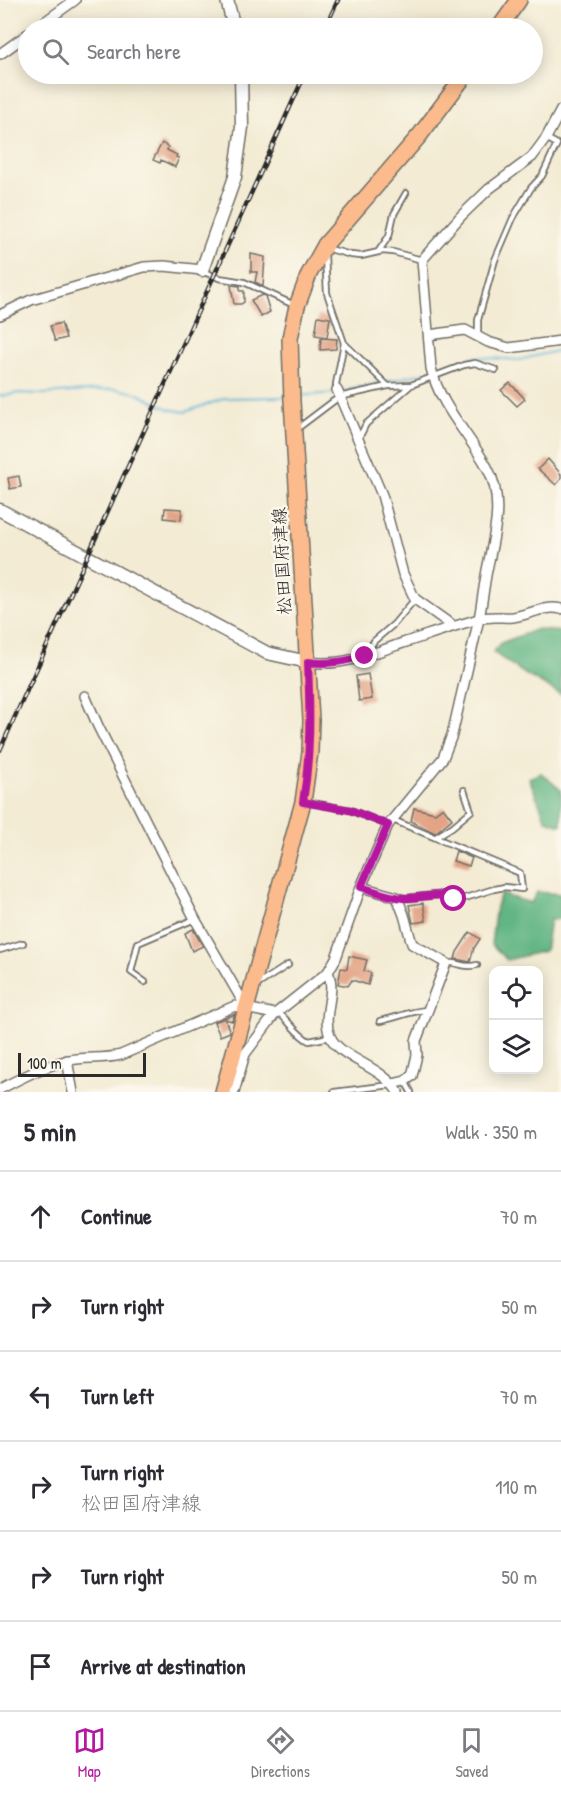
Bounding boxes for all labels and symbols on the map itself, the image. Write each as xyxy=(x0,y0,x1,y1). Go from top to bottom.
street label: 松田国府津線 xyxy=(266,506,297,616)
route end xyxy=(351,642,377,668)
route start xyxy=(440,885,466,911)
scale bar xyxy=(18,1050,146,1078)

